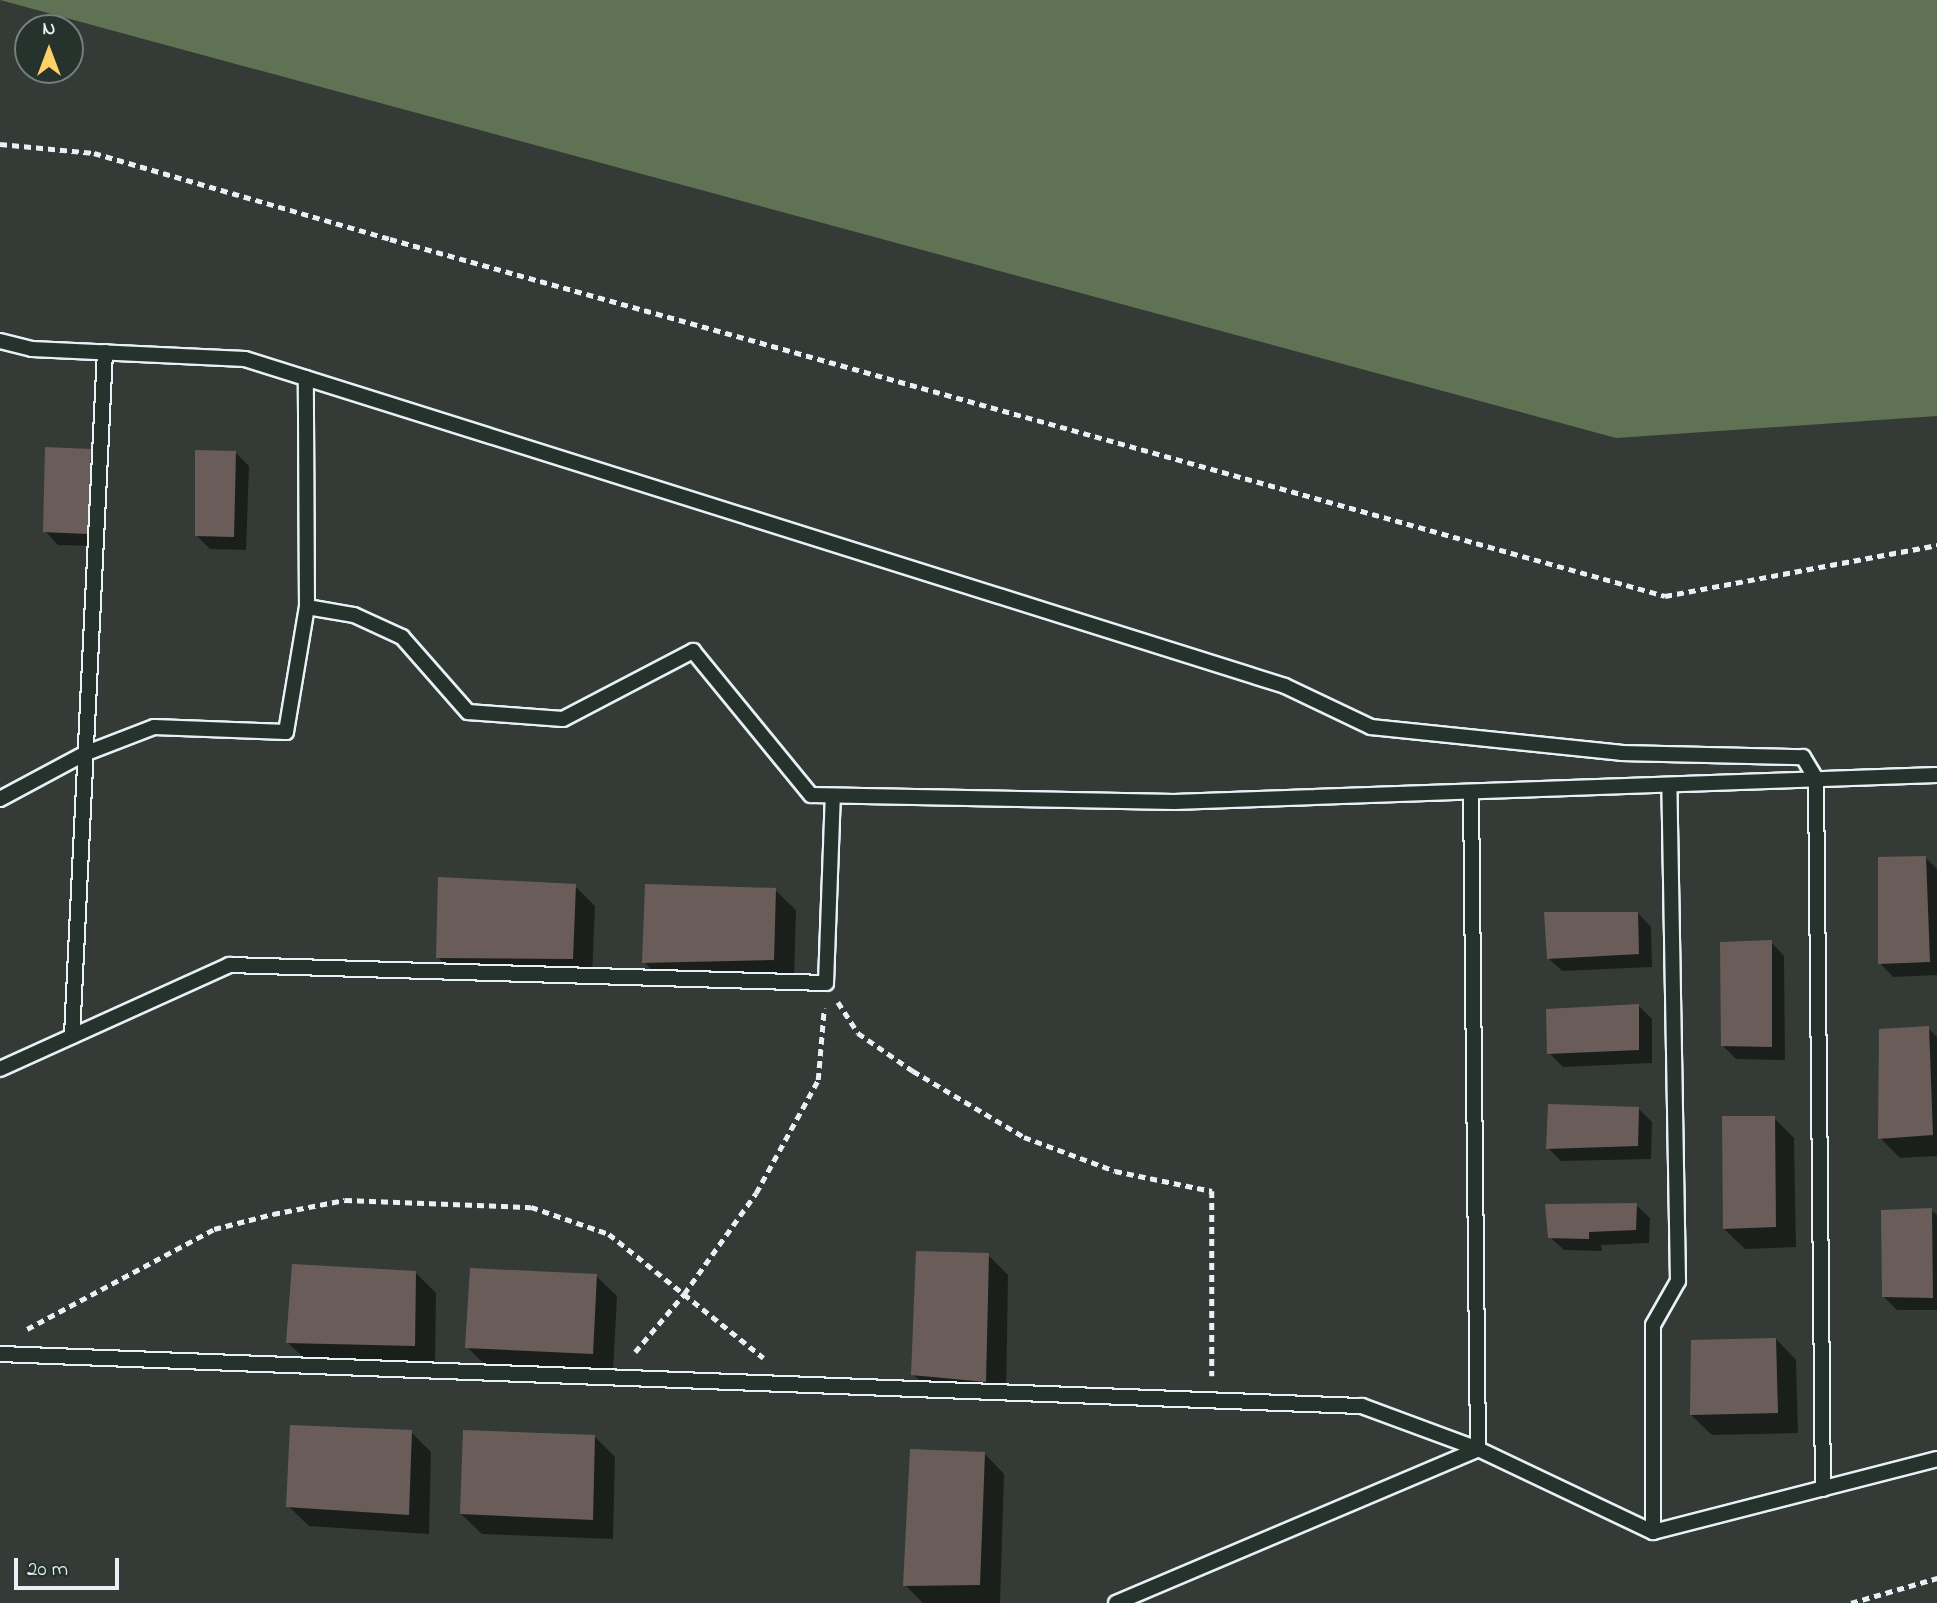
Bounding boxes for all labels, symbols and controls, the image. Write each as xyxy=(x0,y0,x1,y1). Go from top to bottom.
north arrow xyxy=(14,14,84,84)
text: N xyxy=(43,16,55,43)
scale bar xyxy=(18,1544,122,1588)
text: 20 m xyxy=(27,1555,68,1585)

